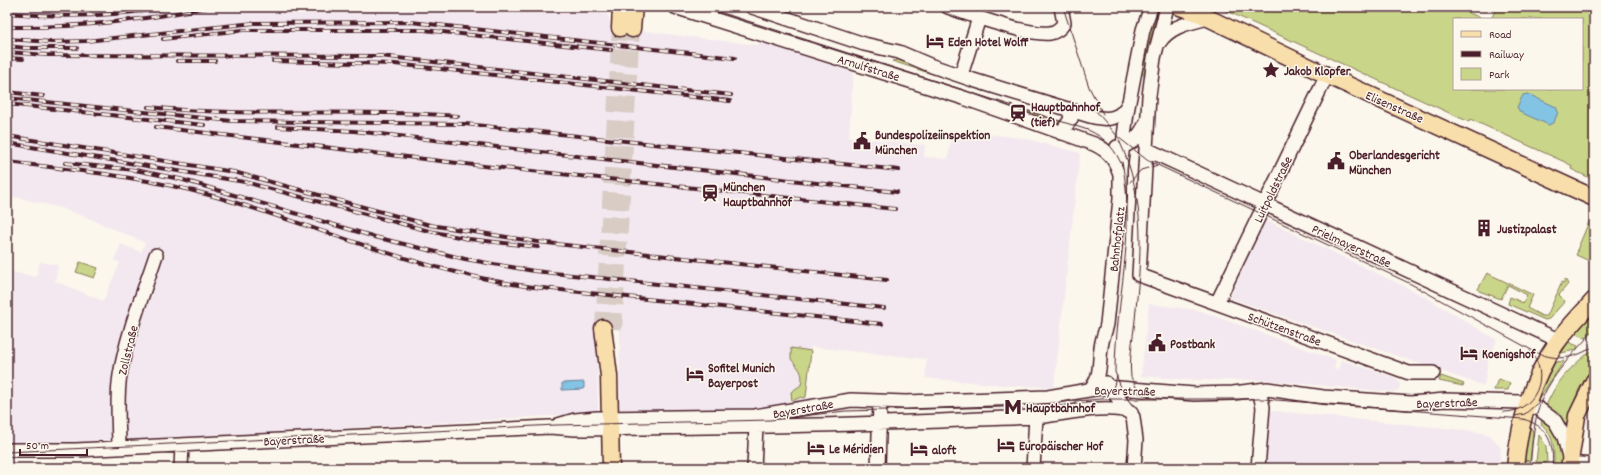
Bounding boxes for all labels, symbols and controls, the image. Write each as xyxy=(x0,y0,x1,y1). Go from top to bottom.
legend xyxy=(1453,18,1583,90)
text: Road xyxy=(1489,27,1511,44)
hotel icon: Eden Hotel Wolff xyxy=(925,31,945,51)
place label: Eden Hotel Wolff xyxy=(948,34,1029,53)
text: Railway xyxy=(1489,47,1525,64)
street label: Arnulfstraße xyxy=(835,51,902,88)
place icon: Jakob Klopfer xyxy=(1261,60,1281,80)
place label: Jakob Klopfer xyxy=(1284,63,1352,82)
text: Park xyxy=(1489,67,1510,84)
street label: Elisenstraße xyxy=(1362,87,1426,130)
place label: Hauptbahnhof (tief) xyxy=(1031,99,1102,133)
station icon: Hauptbahnhof (tief) xyxy=(1008,103,1028,123)
place label: Bundespolizeiinspektion München xyxy=(875,127,990,161)
public building icon: Bundespolizeiinspektion München xyxy=(852,131,872,151)
place label: Oberlandesgericht München xyxy=(1349,147,1440,181)
public building icon: Oberlandesgericht München xyxy=(1326,151,1346,171)
street label: Luitpoldstraße xyxy=(1250,153,1299,227)
place label: München Hauptbahnhof xyxy=(723,179,794,213)
station icon: München Hauptbahnhof xyxy=(700,183,720,203)
street label: Bahnhofplatz xyxy=(1106,206,1131,273)
building icon: Justizpalast xyxy=(1474,218,1494,238)
street label: Prielmayerstraße xyxy=(1308,221,1394,274)
place label: Justizpalast xyxy=(1497,221,1557,240)
street label: Schützenstraße xyxy=(1245,308,1324,353)
street label: Zollstraße xyxy=(114,323,145,378)
public building icon: Postbank xyxy=(1147,333,1167,353)
place label: Postbank xyxy=(1170,336,1216,355)
hotel icon: Koenigshof xyxy=(1459,343,1479,363)
place label: Koenigshof xyxy=(1482,346,1537,365)
place label: Sofitel Munich Bayerpost xyxy=(708,360,775,394)
hotel icon: Sofitel Munich Bayerpost xyxy=(685,364,705,384)
street label: Bayerstraße xyxy=(1094,382,1156,403)
street label: Bayerstraße xyxy=(1416,394,1478,415)
street label: Bayerstraße xyxy=(772,396,835,425)
metro station icon: Hauptbahnhof xyxy=(1003,397,1023,417)
place label: Hauptbahnhof xyxy=(1026,400,1097,419)
street label: Bayerstraße xyxy=(263,430,325,453)
scale bar xyxy=(20,431,87,457)
hotel icon: Europäischer Hof xyxy=(996,435,1016,455)
text: 50 m xyxy=(26,438,49,455)
hotel icon: Le Méridien xyxy=(806,438,826,458)
place label: Europäischer Hof xyxy=(1019,438,1105,457)
hotel icon: aloft xyxy=(909,439,929,459)
place label: Le Méridien xyxy=(829,441,884,460)
place label: aloft xyxy=(932,442,957,461)

